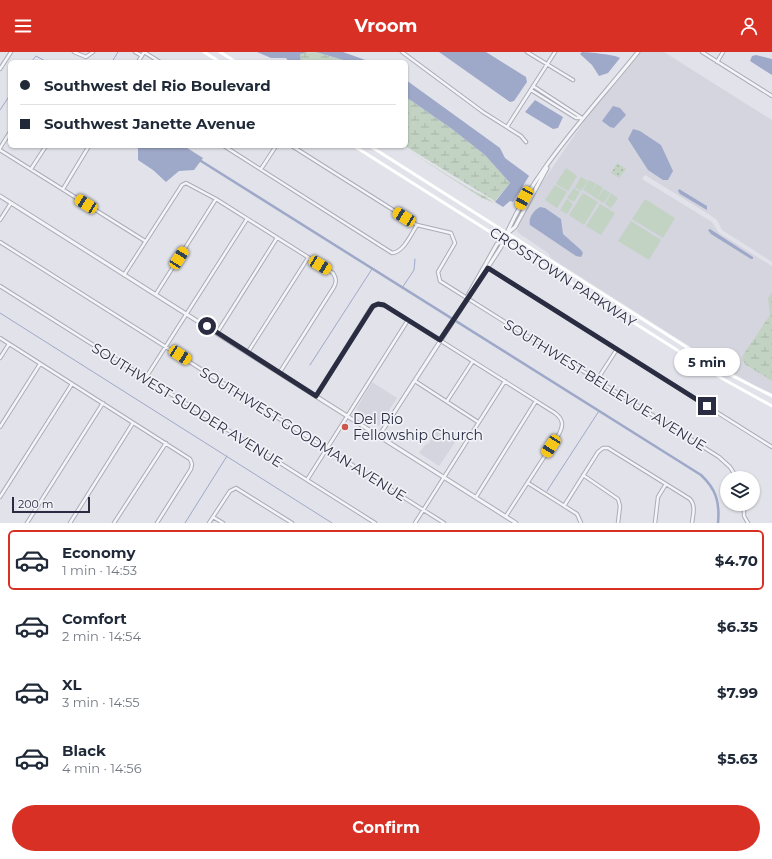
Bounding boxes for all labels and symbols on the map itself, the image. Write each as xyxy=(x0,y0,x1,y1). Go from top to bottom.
car xyxy=(513,185,535,211)
car xyxy=(73,193,99,215)
car xyxy=(391,206,417,228)
street label: CROSSTOWN PARKWAY xyxy=(486,223,640,331)
car xyxy=(167,245,191,271)
car xyxy=(307,254,333,276)
street label: SOUTHWEST BELLEVUE AVENUE xyxy=(501,315,709,455)
route start xyxy=(198,317,216,335)
street label: SOUTHWEST SUDDER AVENUE xyxy=(88,339,286,471)
car xyxy=(167,343,193,367)
callout: 5 min xyxy=(674,348,740,376)
street label: SOUTHWEST GOODMAN AVENUE xyxy=(196,363,410,505)
route end xyxy=(698,397,716,415)
place label: Del Rio Fellowship Church xyxy=(353,410,483,444)
marker: Del Rio Fellowship Church xyxy=(340,422,350,432)
car xyxy=(539,433,563,459)
scale bar xyxy=(12,495,90,514)

